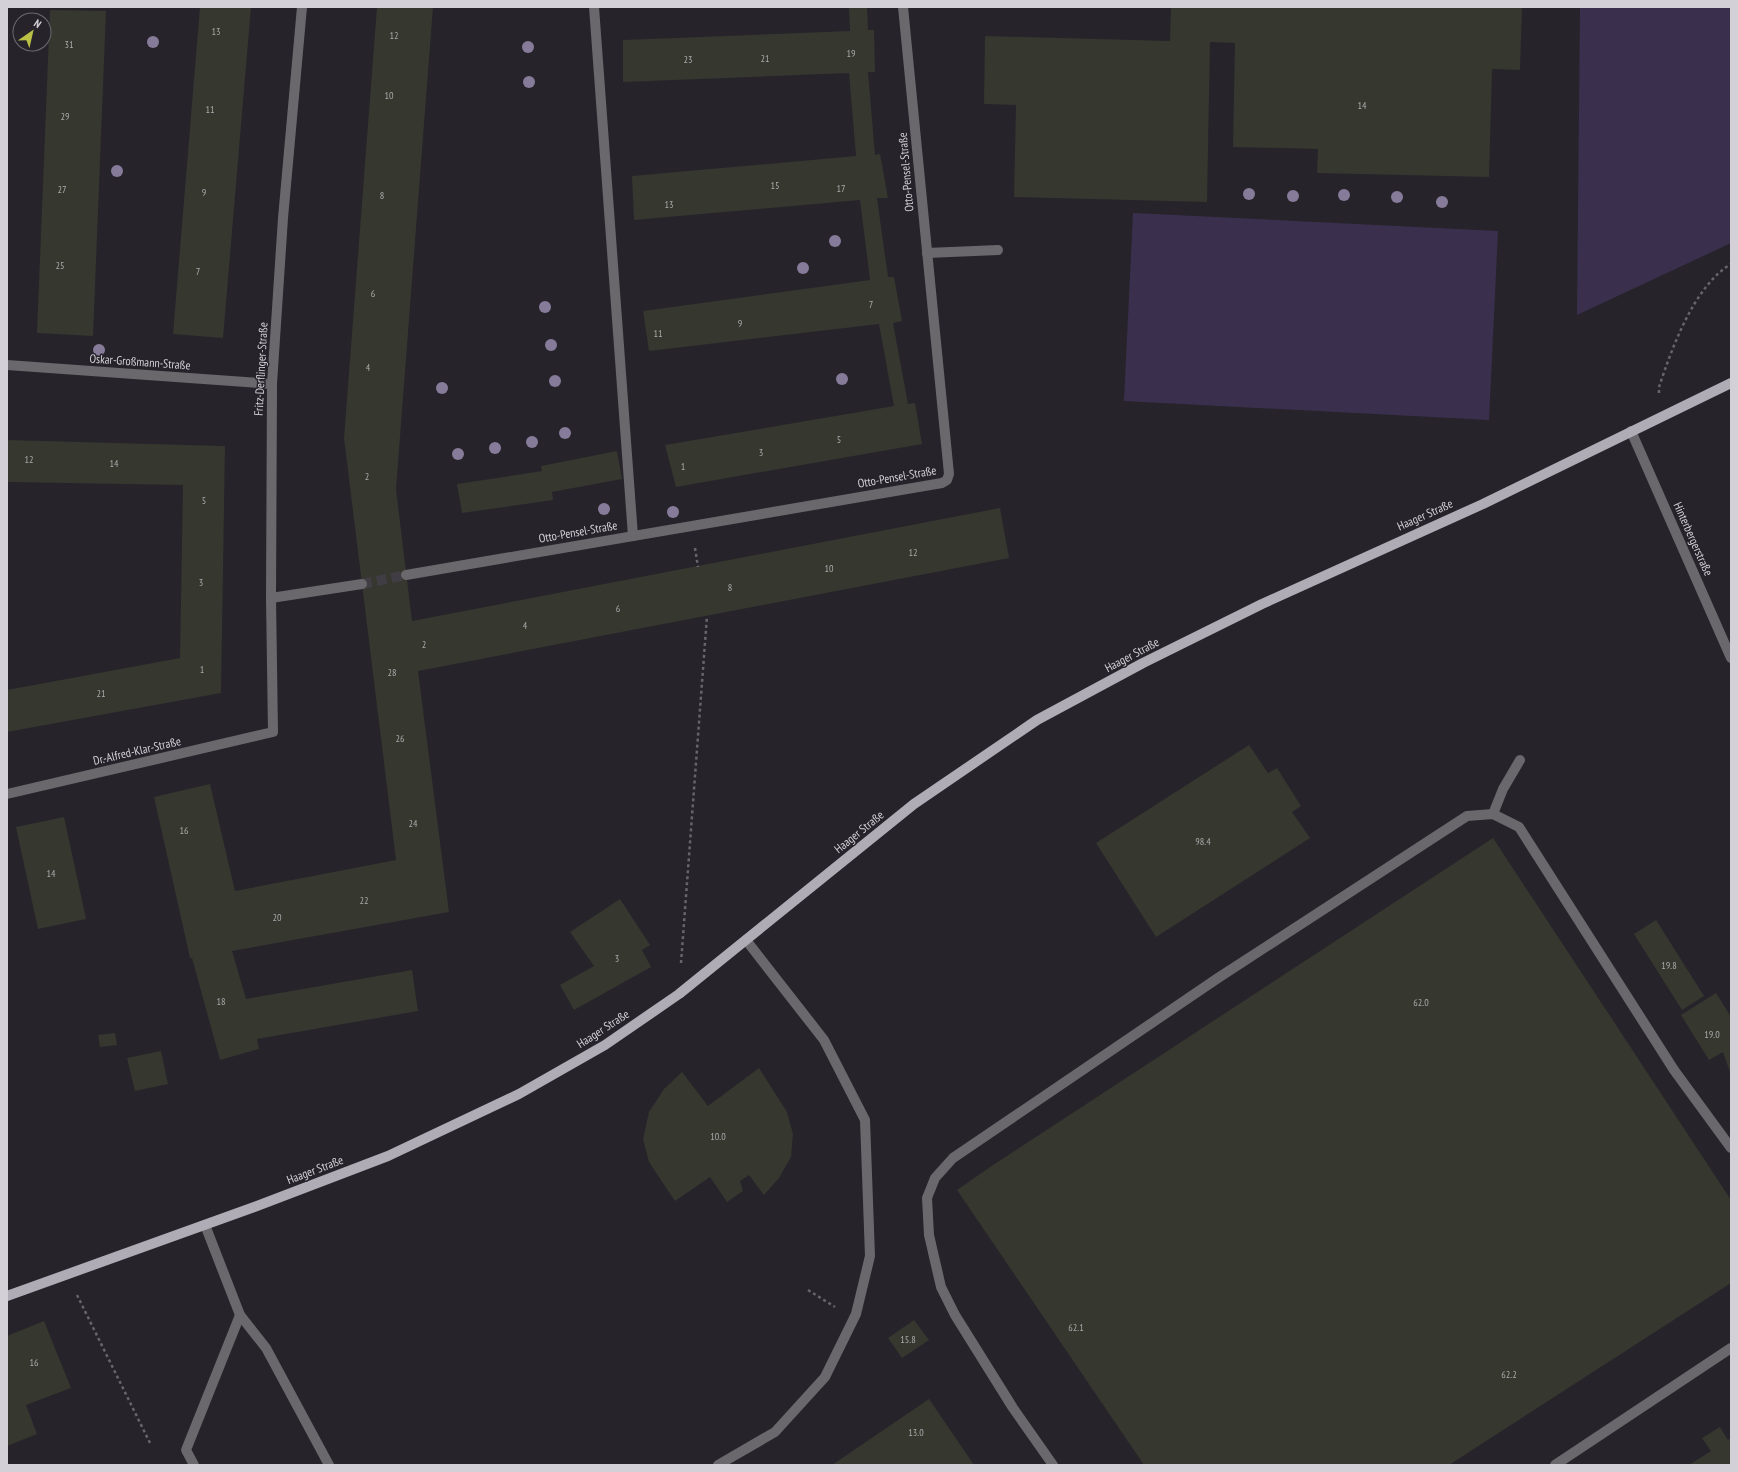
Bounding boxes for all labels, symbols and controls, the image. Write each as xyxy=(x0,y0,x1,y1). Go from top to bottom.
north arrow xyxy=(12,12,52,52)
text: N xyxy=(31,16,44,31)
house number: 13 xyxy=(212,25,221,38)
house number: 12 xyxy=(390,29,399,42)
house number: 31 xyxy=(65,38,74,51)
house number: 19 xyxy=(847,47,856,60)
house number: 21 xyxy=(761,52,770,65)
house number: 23 xyxy=(684,53,693,66)
house number: 10 xyxy=(385,89,394,102)
house number: 14 xyxy=(1358,99,1367,112)
house number: 11 xyxy=(206,103,215,116)
house number: 29 xyxy=(61,110,70,123)
street label: Otto-Pensel-Straße xyxy=(895,132,916,212)
house number: 15 xyxy=(771,179,780,192)
house number: 17 xyxy=(837,182,846,195)
house number: 27 xyxy=(58,183,67,196)
house number: 9 xyxy=(202,186,206,199)
house number: 8 xyxy=(380,189,384,202)
house number: 13 xyxy=(665,198,674,211)
house number: 25 xyxy=(56,259,65,272)
house number: 7 xyxy=(196,265,200,278)
house number: 6 xyxy=(371,287,376,300)
house number: 7 xyxy=(869,298,873,311)
house number: 9 xyxy=(738,317,742,330)
street label: Fritz-Derflinger-Straße xyxy=(251,322,270,416)
house number: 11 xyxy=(654,327,663,340)
street label: Oskar-Großmann-Straße xyxy=(89,350,191,373)
house number: 4 xyxy=(366,361,371,374)
house number: 5 xyxy=(837,433,841,446)
house number: 3 xyxy=(759,446,763,459)
house number: 12 xyxy=(25,453,34,466)
house number: 14 xyxy=(110,457,119,470)
house number: 1 xyxy=(681,460,685,473)
street label: Otto-Pensel-Straße xyxy=(856,462,937,491)
house number: 2 xyxy=(365,470,369,483)
house number: 5 xyxy=(202,494,206,507)
street label: Haager Straße xyxy=(1395,496,1455,533)
street label: Hinterbergerstraße xyxy=(1671,500,1716,578)
street label: Otto-Pensel-Straße xyxy=(537,517,618,546)
house number: 12 xyxy=(909,546,918,559)
house number: 10 xyxy=(825,562,834,575)
house number: 3 xyxy=(199,576,203,589)
house number: 8 xyxy=(728,581,732,594)
house number: 6 xyxy=(616,602,621,615)
house number: 4 xyxy=(523,619,528,632)
street label: Haager Straße xyxy=(1102,634,1162,675)
house number: 2 xyxy=(422,638,426,651)
house number: 1 xyxy=(200,663,204,676)
house number: 28 xyxy=(388,666,397,679)
house number: 21 xyxy=(97,687,106,700)
house number: 26 xyxy=(396,732,405,745)
street label: Dr.-Alfred-Klar-Straße xyxy=(92,733,182,768)
street label: Haager Straße xyxy=(831,807,886,856)
house number: 24 xyxy=(409,817,418,830)
house number: 16 xyxy=(180,824,189,837)
house number: 98.4 xyxy=(1195,835,1211,848)
house number: 14 xyxy=(47,867,56,880)
house number: 22 xyxy=(360,894,369,907)
house number: 20 xyxy=(273,911,282,924)
house number: 3 xyxy=(615,952,619,965)
house number: 19.8 xyxy=(1661,959,1677,972)
house number: 18 xyxy=(217,995,226,1008)
house number: 62.0 xyxy=(1413,996,1429,1009)
street label: Haager Straße xyxy=(574,1006,632,1051)
house number: 19.0 xyxy=(1704,1028,1720,1041)
house number: 10.0 xyxy=(710,1130,726,1143)
street label: Haager Straße xyxy=(284,1152,345,1187)
house number: 62.1 xyxy=(1068,1321,1084,1334)
house number: 15.8 xyxy=(900,1333,916,1346)
house number: 16 xyxy=(30,1356,39,1369)
house number: 62.2 xyxy=(1501,1368,1517,1381)
house number: 13.0 xyxy=(908,1426,924,1439)

